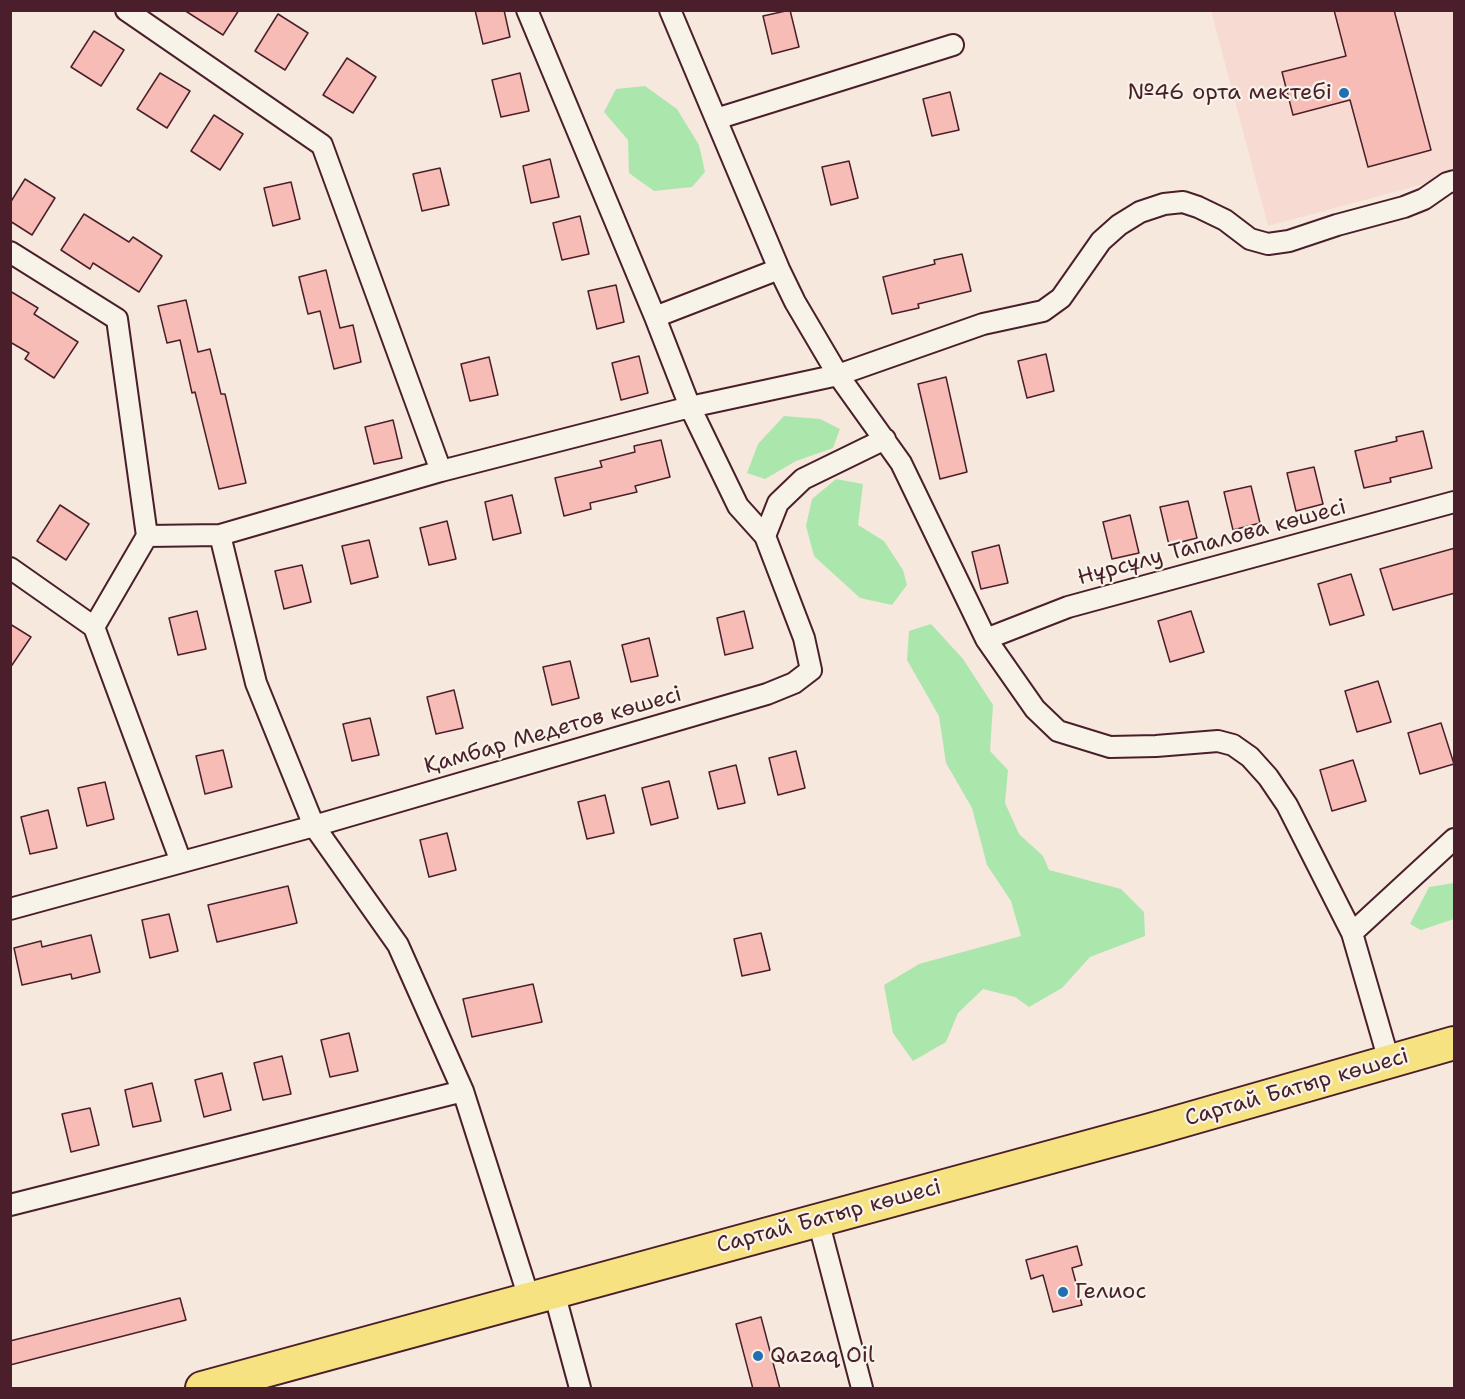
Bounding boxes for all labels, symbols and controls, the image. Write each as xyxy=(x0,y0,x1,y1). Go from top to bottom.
place label: №46 орта мектебі xyxy=(1128,80,1332,106)
marker: №46 орта мектебі xyxy=(1337,86,1351,100)
street label: Нұрсұлу Тапалова көшесі xyxy=(1075,494,1349,592)
street label: Қамбар Медетов көшесі xyxy=(421,682,685,780)
street label: Сартай Батыр көшесі xyxy=(1182,1043,1412,1133)
street label: Сартай Батыр көшесі xyxy=(714,1174,944,1260)
place label: Гелиос xyxy=(1075,1279,1147,1305)
marker: Гелиос xyxy=(1056,1285,1070,1299)
place label: Qazaq Oil xyxy=(770,1343,875,1369)
marker: Qazaq Oil xyxy=(751,1349,765,1363)

